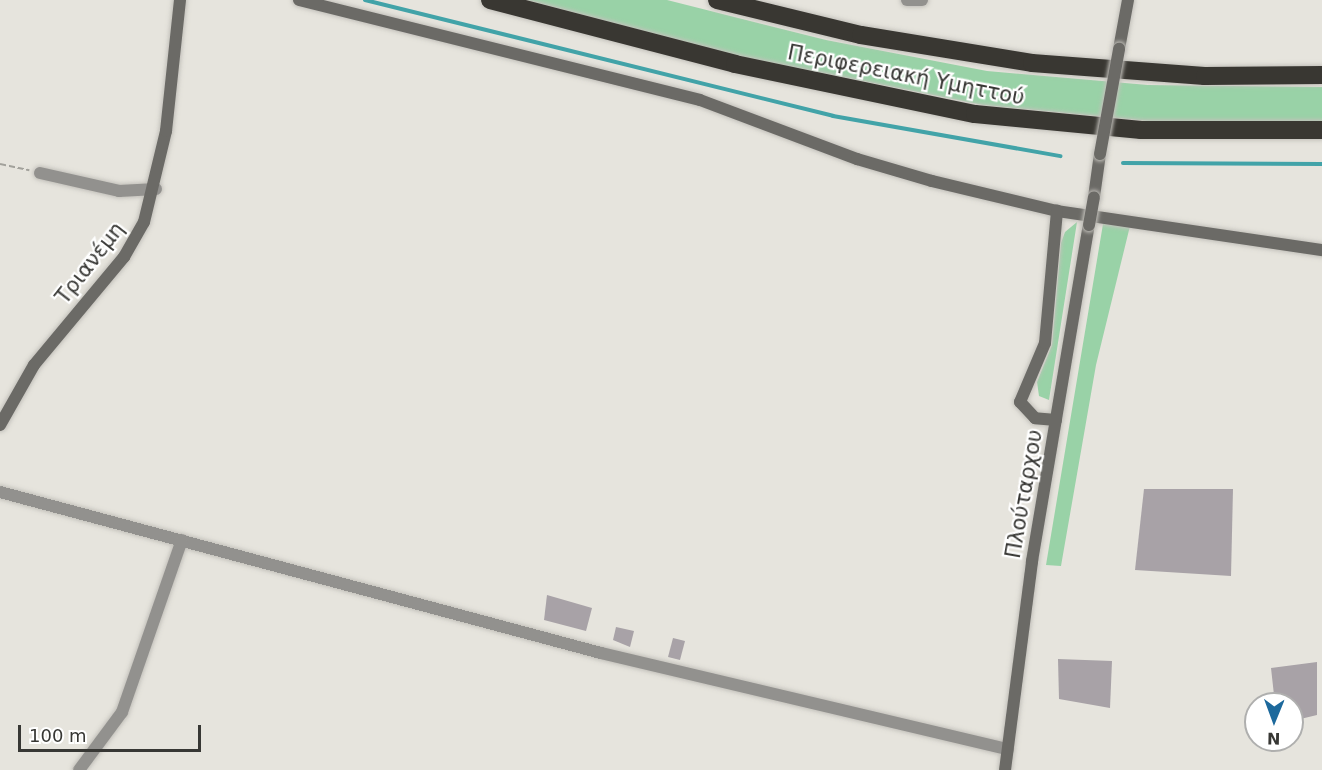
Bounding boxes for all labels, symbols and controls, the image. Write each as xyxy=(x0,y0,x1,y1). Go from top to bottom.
street label: Περιφερειακή Υμηττού xyxy=(786,40,1026,110)
street label: Τριανέμη xyxy=(50,217,130,309)
street label: Πλούταρχου xyxy=(1000,428,1048,560)
north arrow xyxy=(1244,692,1304,752)
scale bar xyxy=(21,713,204,751)
text: 100 m xyxy=(29,725,87,746)
text: N xyxy=(1267,729,1281,748)

